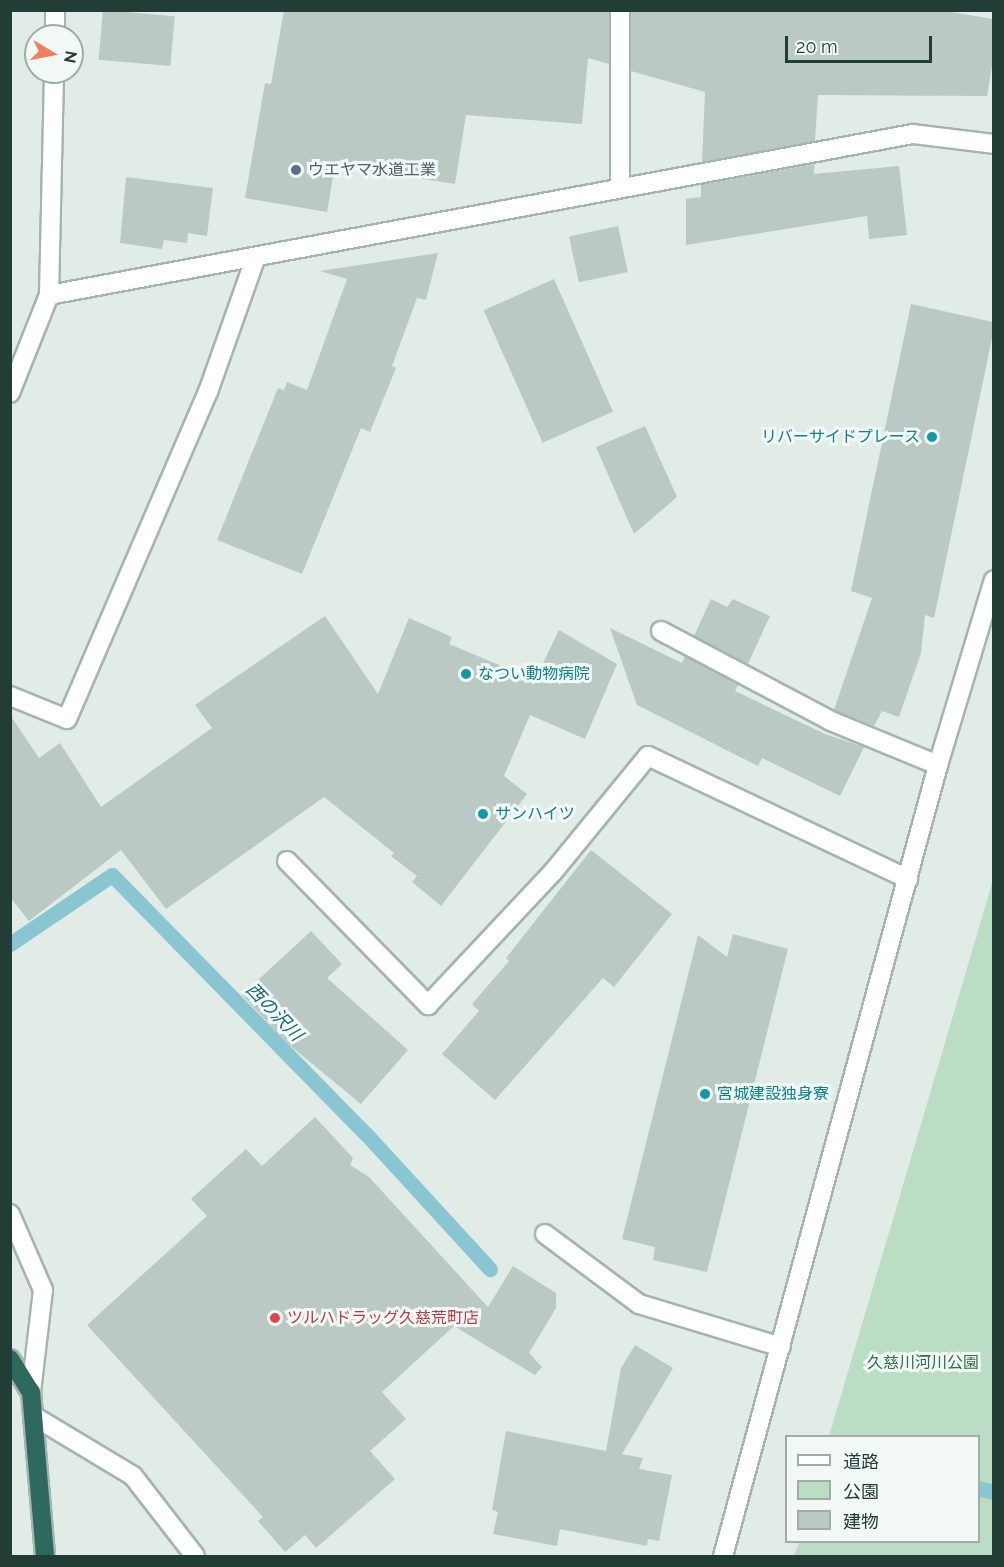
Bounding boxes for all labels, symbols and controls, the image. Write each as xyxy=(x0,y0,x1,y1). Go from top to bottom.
north arrow xyxy=(24,24,84,84)
scale bar xyxy=(788,24,935,62)
text: 20 m xyxy=(796,36,838,57)
text: N xyxy=(60,49,81,65)
place label: ウエヤマ水道工業 xyxy=(308,160,436,180)
marker: ウエヤマ水道工業 xyxy=(289,163,303,177)
place label: リバーサイドプレース xyxy=(760,427,920,447)
marker: リバーサイドプレース xyxy=(925,430,939,444)
place label: なつい動物病院 xyxy=(478,664,590,684)
marker: なつい動物病院 xyxy=(459,667,473,681)
place label: サンハイツ xyxy=(495,804,575,824)
marker: サンハイツ xyxy=(476,807,490,821)
water label: 西の沢川 xyxy=(241,979,307,1045)
place label: 宮城建設独身寮 xyxy=(717,1084,829,1104)
marker: 宮城建設独身寮 xyxy=(698,1087,712,1101)
place label: ツルハドラッグ久慈荒町店 xyxy=(287,1308,479,1328)
marker: ツルハドラッグ久慈荒町店 xyxy=(268,1311,282,1325)
park label: 久慈川河川公園 xyxy=(867,1353,979,1373)
legend xyxy=(785,1435,980,1543)
text: 道路 xyxy=(843,1451,879,1472)
text: 公園 xyxy=(843,1481,879,1502)
text: 建物 xyxy=(843,1511,879,1532)

